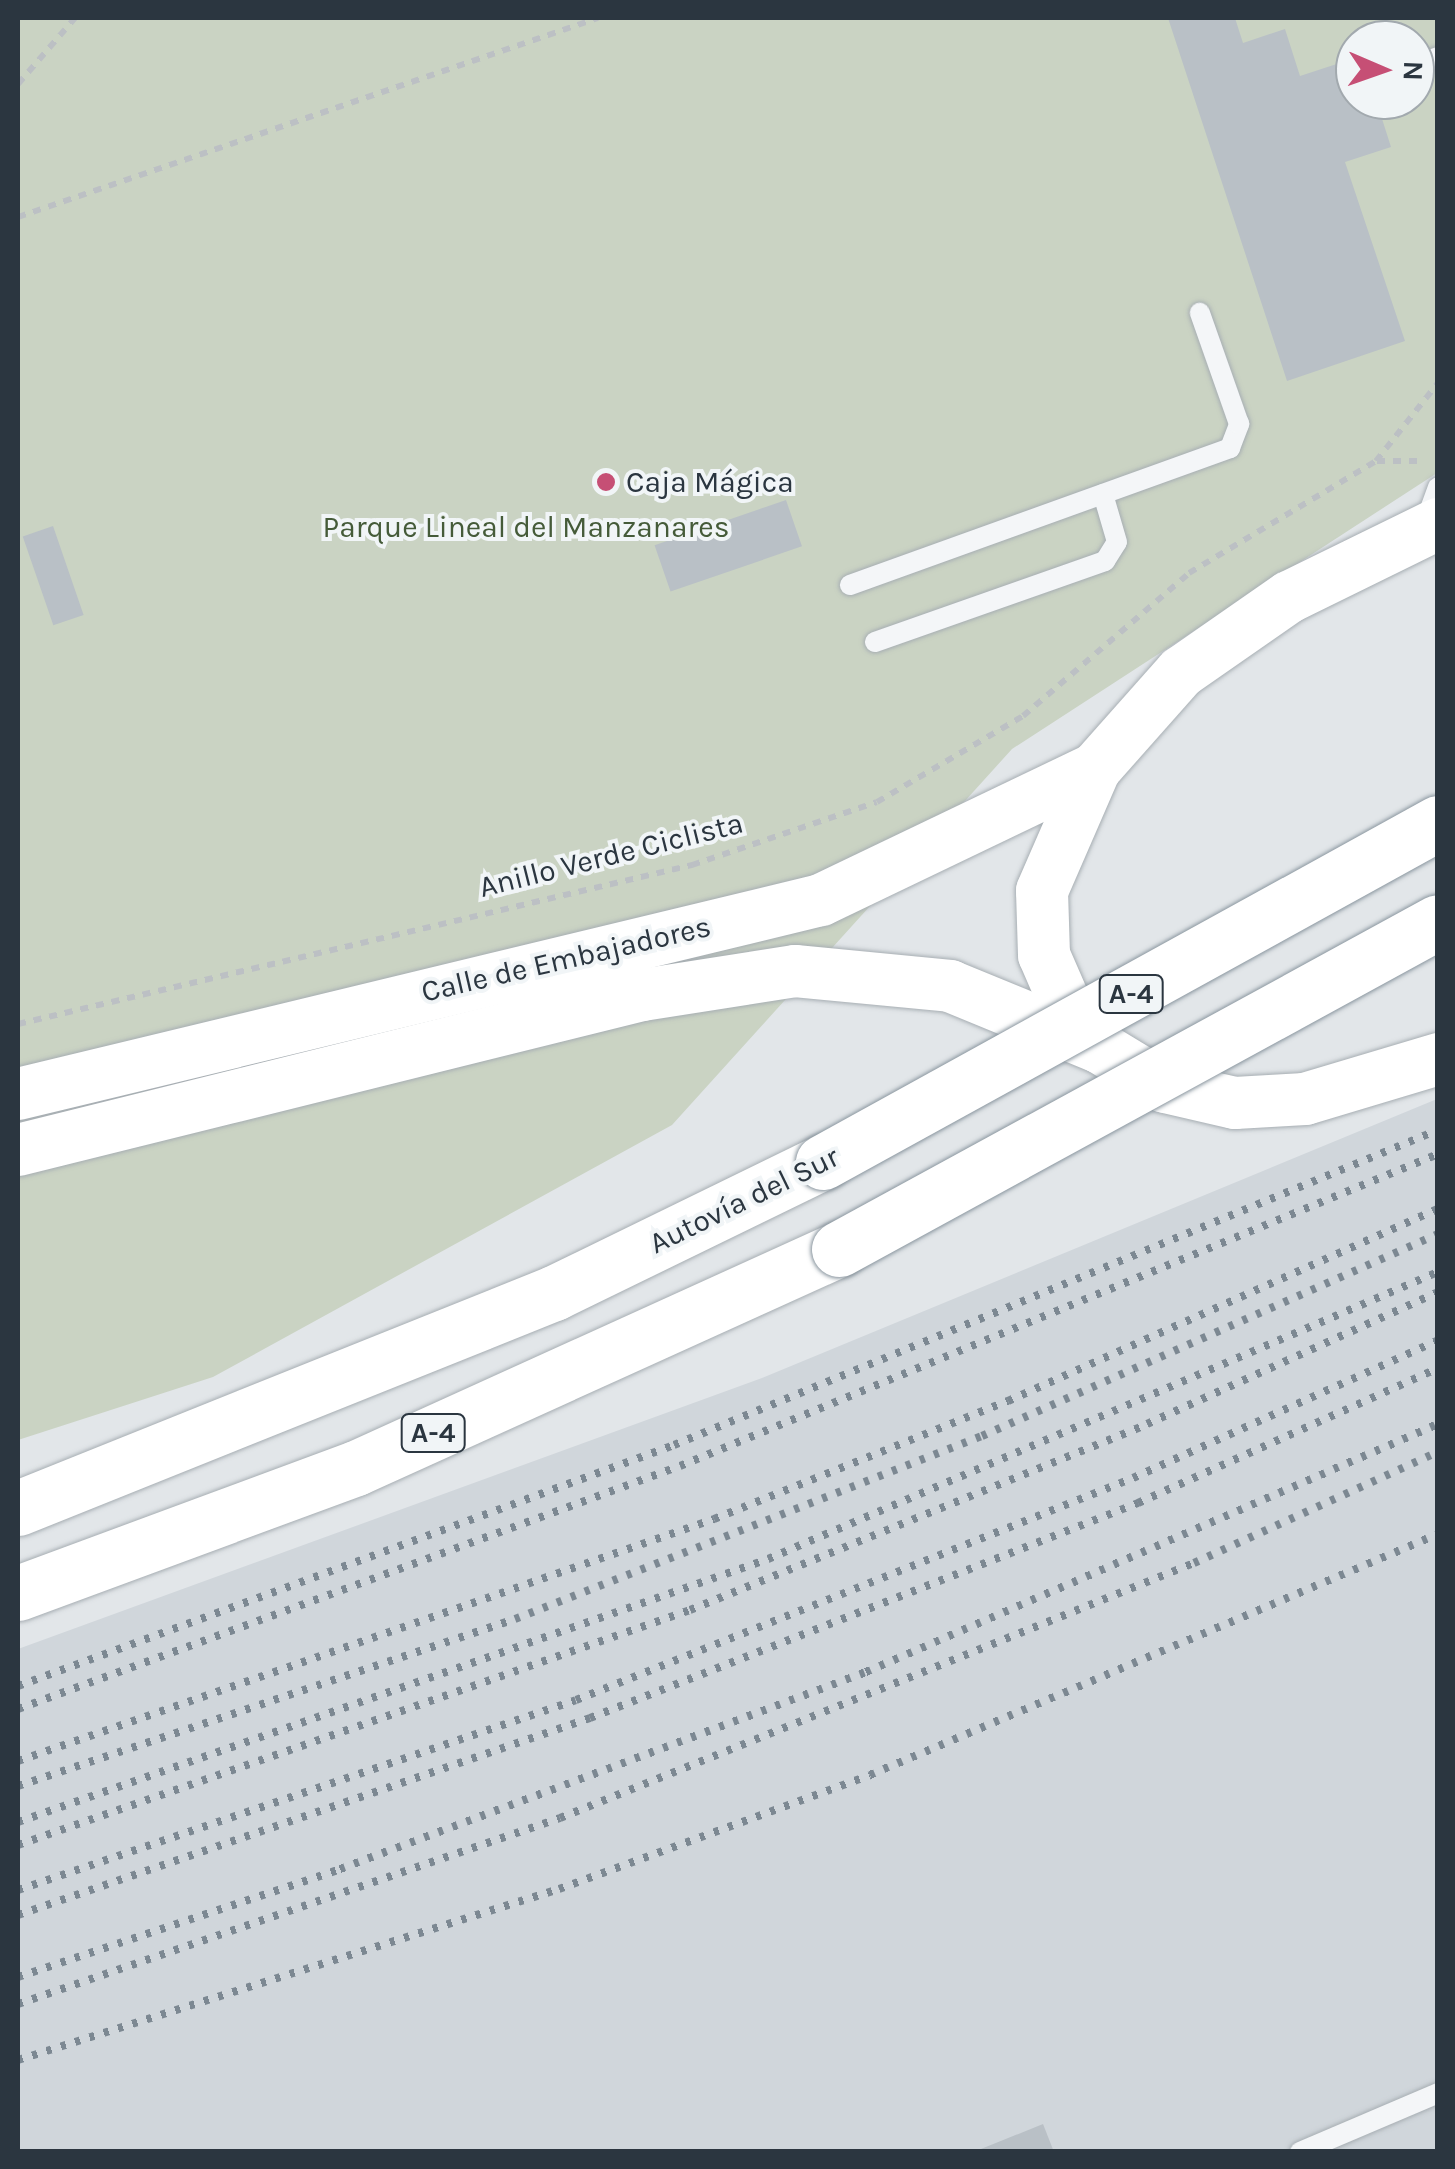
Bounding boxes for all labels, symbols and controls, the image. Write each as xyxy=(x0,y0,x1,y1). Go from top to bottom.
north arrow xyxy=(1335,20,1435,120)
text: N xyxy=(1397,60,1430,82)
place label: Caja Mágica xyxy=(626,464,794,500)
marker: Caja Mágica xyxy=(595,471,617,493)
park label: Parque Lineal del Manzanares xyxy=(323,509,729,545)
street label: Anillo Verde Ciclista xyxy=(475,805,747,905)
street label: Calle de Embajadores xyxy=(418,908,714,1010)
road number: A-4 xyxy=(1098,971,1164,1017)
street label: Autovía del Sur xyxy=(643,1139,845,1261)
road number: A-4 xyxy=(400,1410,466,1456)

